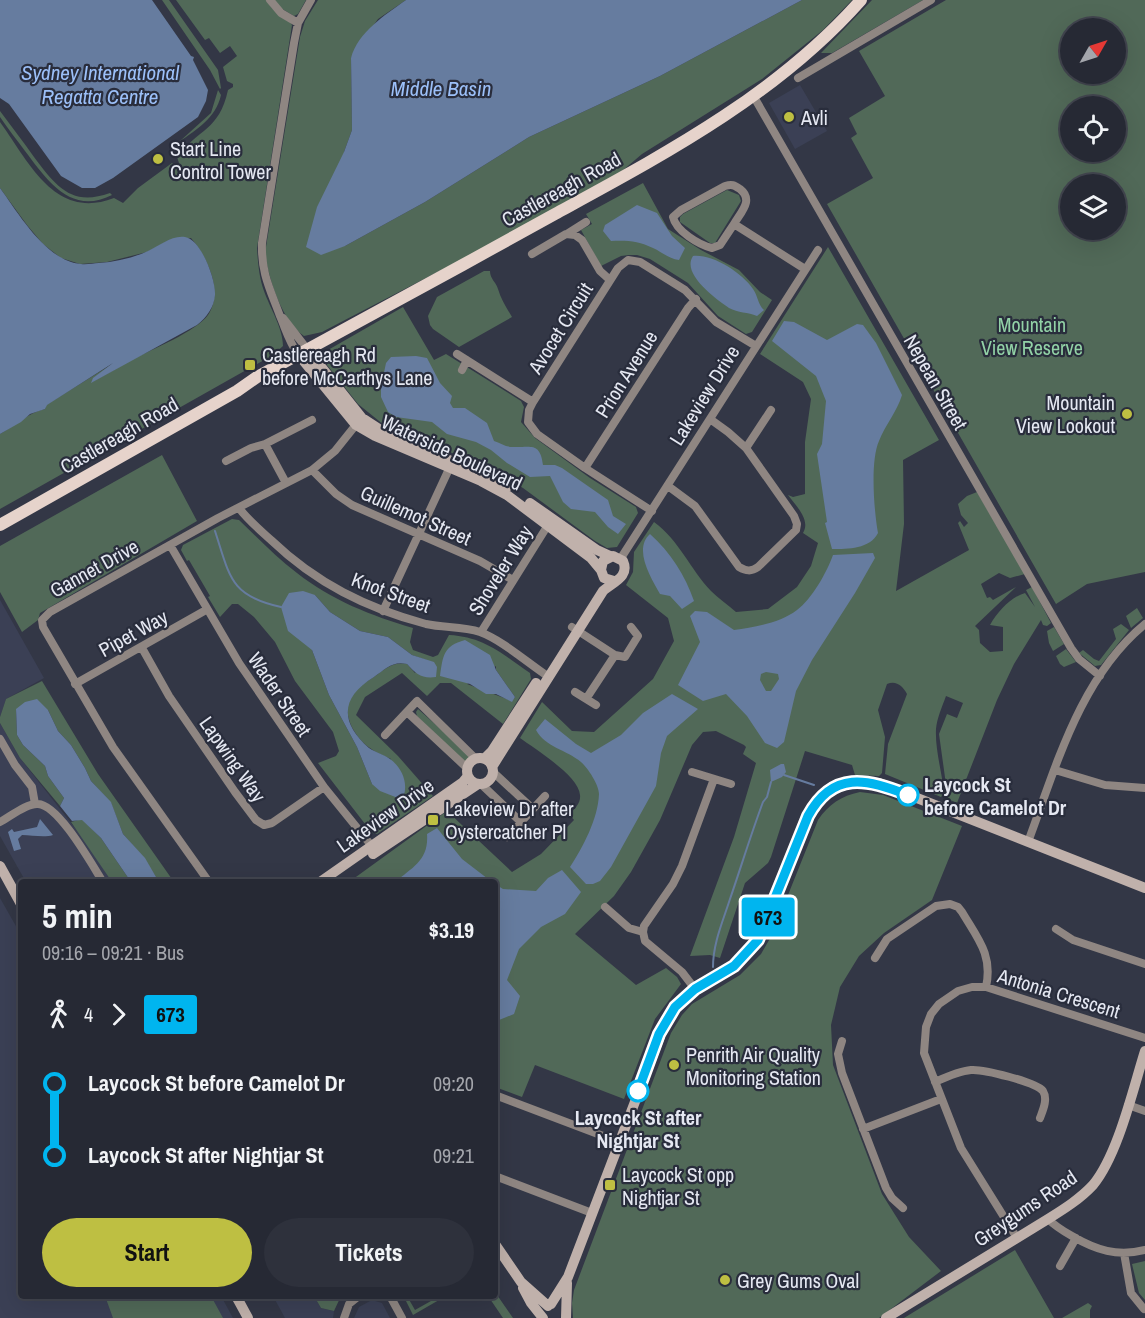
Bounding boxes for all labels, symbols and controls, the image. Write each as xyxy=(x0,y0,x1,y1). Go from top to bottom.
north arrow xyxy=(1060,18,1126,84)
map controls xyxy=(1060,18,1126,240)
water label: Sydney International Regatta Centre xyxy=(21,58,180,111)
water label: Middle Basin xyxy=(391,74,491,103)
button: locate xyxy=(1060,96,1126,162)
place label: Avli xyxy=(800,104,828,131)
marker: Avli xyxy=(782,110,796,124)
place label: Start Line Control Tower xyxy=(170,135,271,185)
street label: Castlereagh Road xyxy=(497,145,625,233)
marker: Start Line Control Tower xyxy=(151,152,165,166)
button: layers xyxy=(1060,174,1126,240)
street label: Avocet Circuit xyxy=(521,277,599,380)
park label: Mountain View Reserve xyxy=(981,311,1083,361)
street label: Prion Avenue xyxy=(589,325,663,423)
street label: Nepean Street xyxy=(898,329,974,435)
street label: Lakeview Drive xyxy=(663,340,745,450)
place label: Castlereagh Rd before McCarthys Lane xyxy=(262,341,432,391)
marker: Castlereagh Rd before McCarthys Lane xyxy=(243,358,257,372)
place label: Mountain View Lookout xyxy=(1016,389,1115,439)
street label: Castlereagh Road xyxy=(55,390,183,480)
marker: Mountain View Lookout xyxy=(1120,407,1134,421)
street label: Waterside Boulevard xyxy=(377,408,527,496)
street label: Guillemot Street xyxy=(356,479,476,552)
street label: Shoveler Way xyxy=(462,519,539,620)
street label: Gannet Drive xyxy=(45,533,143,603)
street label: Knot Street xyxy=(348,565,435,619)
street label: Pipet Way xyxy=(94,603,173,663)
street label: Wader Street xyxy=(242,647,318,742)
street label: Lapwing Way xyxy=(194,711,273,808)
place label: Laycock St before Camelot Dr xyxy=(924,771,1067,821)
street label: Lakeview Drive xyxy=(331,772,439,858)
marker: Laycock St before Camelot Dr xyxy=(897,784,919,806)
place label: Lakeview Dr after Oystercatcher Pl xyxy=(445,795,574,845)
marker: Lakeview Dr after Oystercatcher Pl xyxy=(426,813,440,827)
text: 5 min xyxy=(42,894,113,938)
line badge: 673 xyxy=(734,898,802,936)
text: 673 xyxy=(754,903,782,932)
text: $3.19 xyxy=(429,915,474,945)
text: 09:16 – 09:21 · Bus xyxy=(42,939,184,966)
street label: Antonia Crescent xyxy=(993,961,1124,1025)
icon: walk xyxy=(42,998,75,1031)
icon: forward xyxy=(102,998,135,1031)
text: 673 xyxy=(156,1000,185,1029)
text: 4 xyxy=(84,1001,93,1028)
place label: Penrith Air Quality Monitoring Station xyxy=(686,1041,821,1091)
marker: Penrith Air Quality Monitoring Station xyxy=(667,1058,681,1072)
text: Laycock St before Camelot Dr xyxy=(88,1068,345,1098)
text: 09:20 xyxy=(433,1070,474,1097)
marker: Laycock St after Nightjar St xyxy=(627,1080,649,1102)
place label: Laycock St after Nightjar St xyxy=(575,1104,702,1154)
text: Laycock St after Nightjar St xyxy=(88,1140,324,1170)
text: 09:21 xyxy=(433,1142,474,1169)
place label: Laycock St opp Nightjar St xyxy=(622,1161,734,1211)
street label: Greygums Road xyxy=(968,1163,1082,1253)
marker: Laycock St opp Nightjar St xyxy=(603,1178,617,1192)
button: Start xyxy=(42,1218,252,1287)
button: Tickets xyxy=(264,1218,474,1287)
place label: Grey Gums Oval xyxy=(737,1267,859,1294)
marker: Grey Gums Oval xyxy=(718,1273,732,1287)

